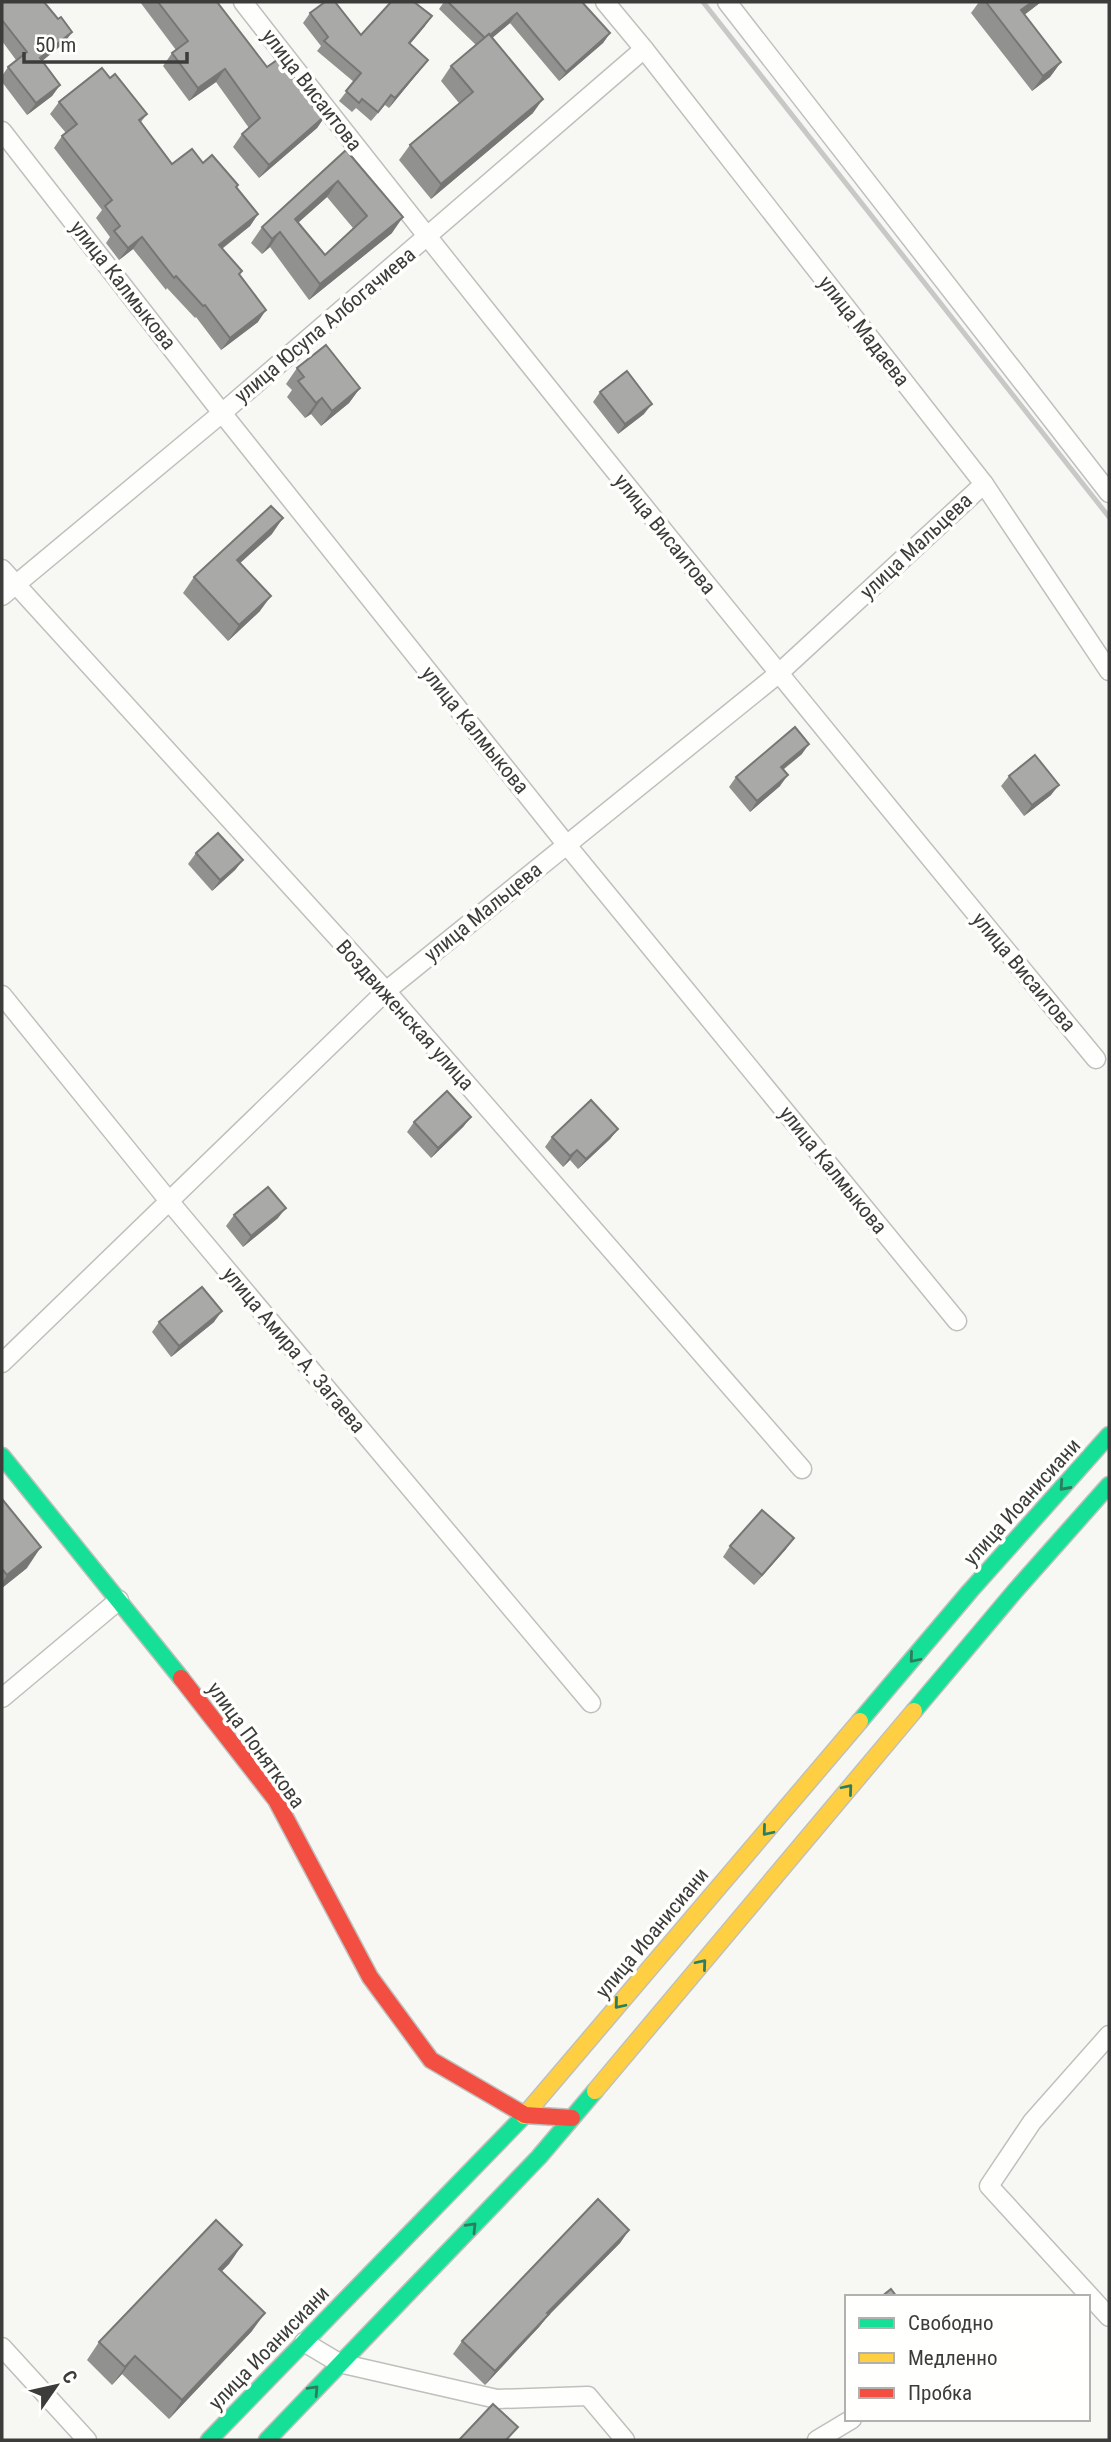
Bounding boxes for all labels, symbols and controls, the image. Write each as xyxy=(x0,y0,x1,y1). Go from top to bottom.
scale bar xyxy=(24,21,187,65)
street label: улица Висаитова xyxy=(257,24,367,156)
text: 50 m xyxy=(35,33,76,57)
street label: улица Калмыкова xyxy=(65,216,181,354)
street label: улица Юсупа Албогачиева xyxy=(230,242,420,408)
street label: улица Мадаева xyxy=(813,271,915,391)
street label: улица Висаитова xyxy=(609,469,721,599)
street label: улица Мальцева xyxy=(855,488,977,604)
street label: улица Калмыкова xyxy=(416,661,534,799)
street label: улица Мальцева xyxy=(420,857,546,967)
street label: улица Висаитова xyxy=(967,908,1081,1036)
street label: Воздвиженская улица xyxy=(331,935,479,1095)
street label: улица Калмыкова xyxy=(774,1101,892,1239)
street label: улица Амира А. Загаева xyxy=(218,1262,370,1438)
street label: улица Иоанисиани xyxy=(959,1434,1085,1570)
one-way arrow xyxy=(1060,1478,1072,1491)
one-way arrow xyxy=(910,1649,922,1662)
street label: улица Поняткова xyxy=(202,1677,310,1813)
one-way arrow xyxy=(840,1785,853,1797)
one-way arrow xyxy=(762,1823,775,1835)
street label: улица Иоанисиани xyxy=(591,1863,713,2003)
one-way arrow xyxy=(694,1959,706,1972)
one-way arrow xyxy=(615,1996,627,2009)
one-way arrow xyxy=(463,2222,476,2235)
street label: улица Иоанисиани xyxy=(204,2281,334,2415)
legend xyxy=(845,2295,1090,2421)
text: Свободно xyxy=(908,2311,994,2335)
text: Медленно xyxy=(908,2346,997,2370)
north arrow xyxy=(21,2351,91,2421)
text: С xyxy=(57,2366,82,2388)
text: Пробка xyxy=(908,2381,972,2405)
one-way arrow xyxy=(305,2386,318,2399)

